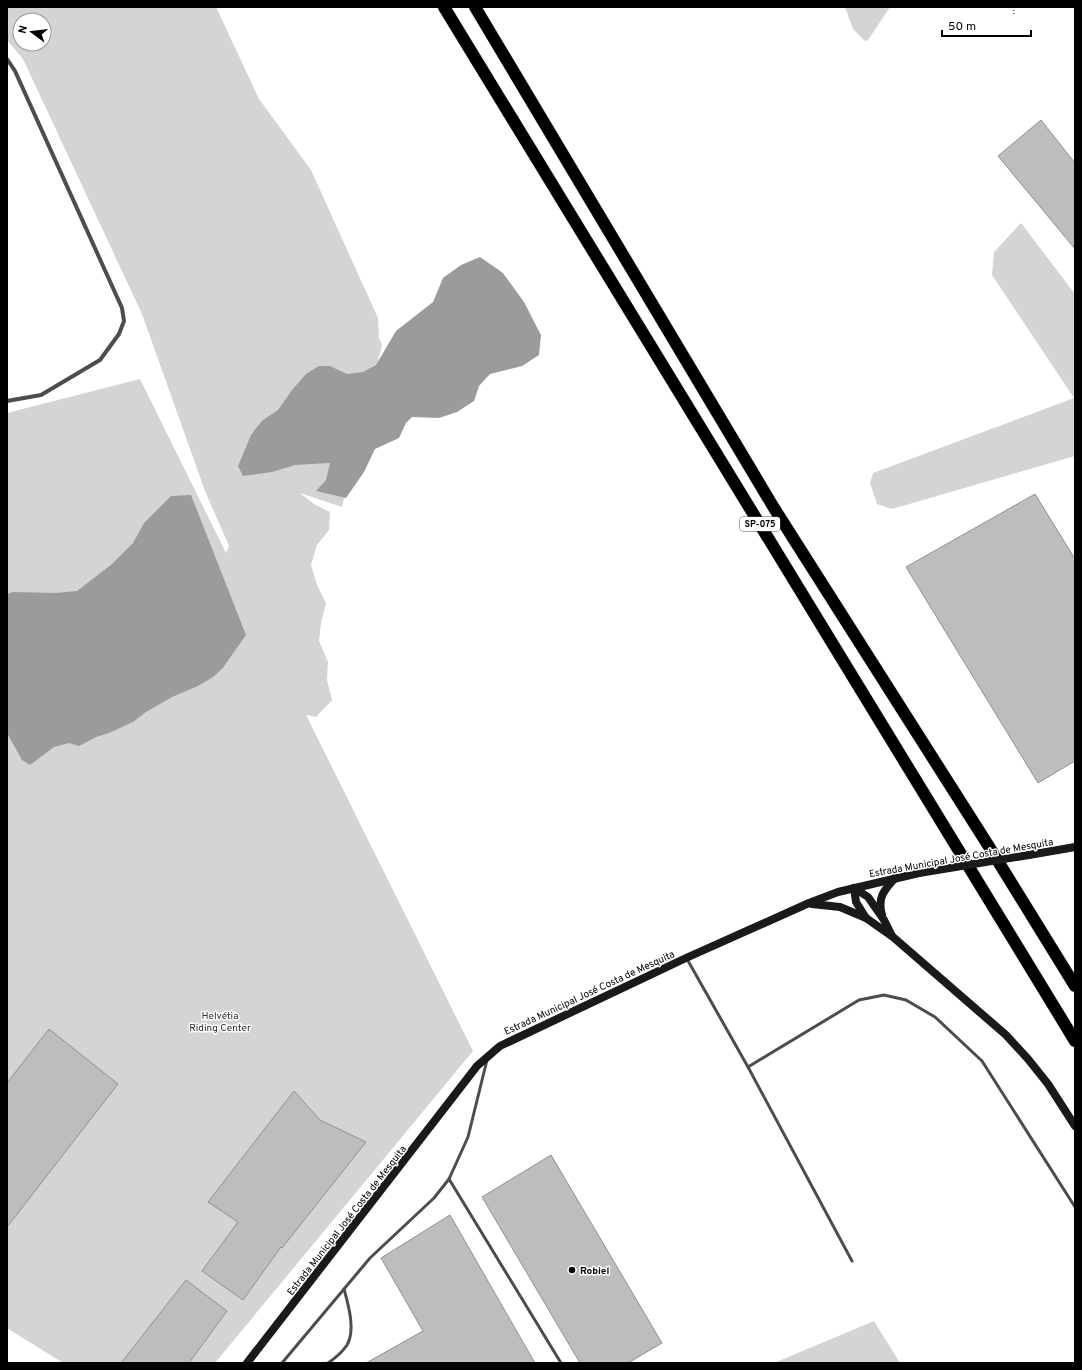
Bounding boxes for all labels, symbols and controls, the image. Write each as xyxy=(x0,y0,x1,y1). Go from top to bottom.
north arrow xyxy=(12,12,52,52)
scale bar xyxy=(942,12,1031,38)
text: 50 m xyxy=(948,19,976,35)
text: N xyxy=(16,24,31,35)
road number: SP-075 xyxy=(740,517,780,531)
street label: Estrada Municipal José Costa de Mesquita xyxy=(868,836,1054,881)
street label: Estrada Municipal José Costa de Mesquita xyxy=(502,948,677,1039)
park label: Helvétia Riding Center xyxy=(189,1010,251,1035)
street label: Estrada Municipal José Costa de Mesquita xyxy=(285,1143,410,1299)
marker: Robiel xyxy=(567,1265,577,1275)
place label: Robiel xyxy=(580,1265,609,1278)

